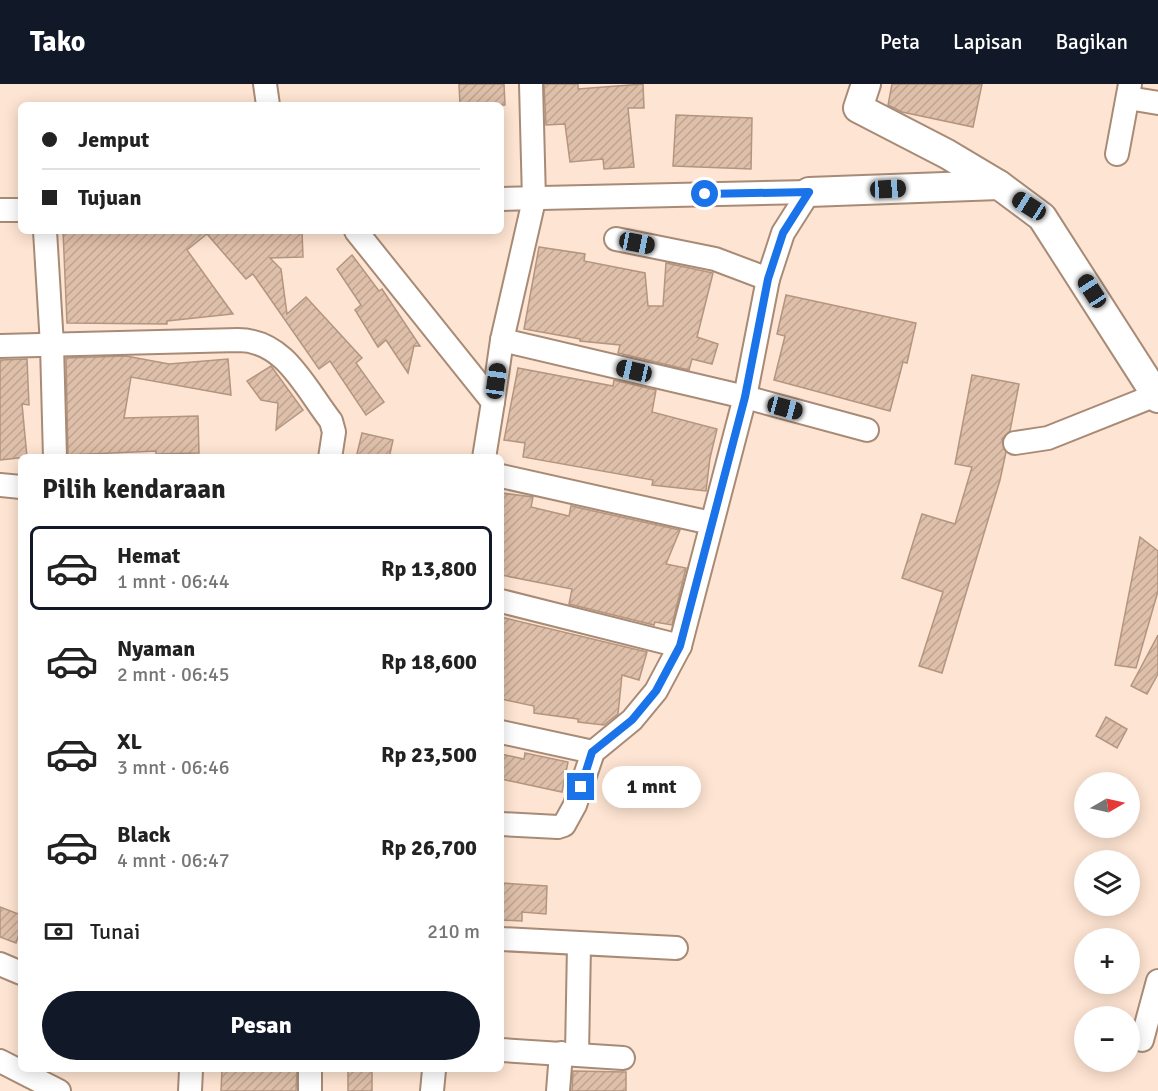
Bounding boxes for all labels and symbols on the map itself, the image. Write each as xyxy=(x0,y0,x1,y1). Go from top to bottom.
car xyxy=(870,179,906,199)
route start xyxy=(691,180,718,207)
car xyxy=(1009,189,1049,223)
car xyxy=(618,231,656,255)
car xyxy=(1075,271,1109,311)
car xyxy=(614,358,654,384)
car xyxy=(485,362,507,400)
car xyxy=(765,395,805,421)
callout: 1 mnt xyxy=(602,766,701,808)
north arrow xyxy=(1074,772,1140,838)
route end xyxy=(567,773,594,800)

